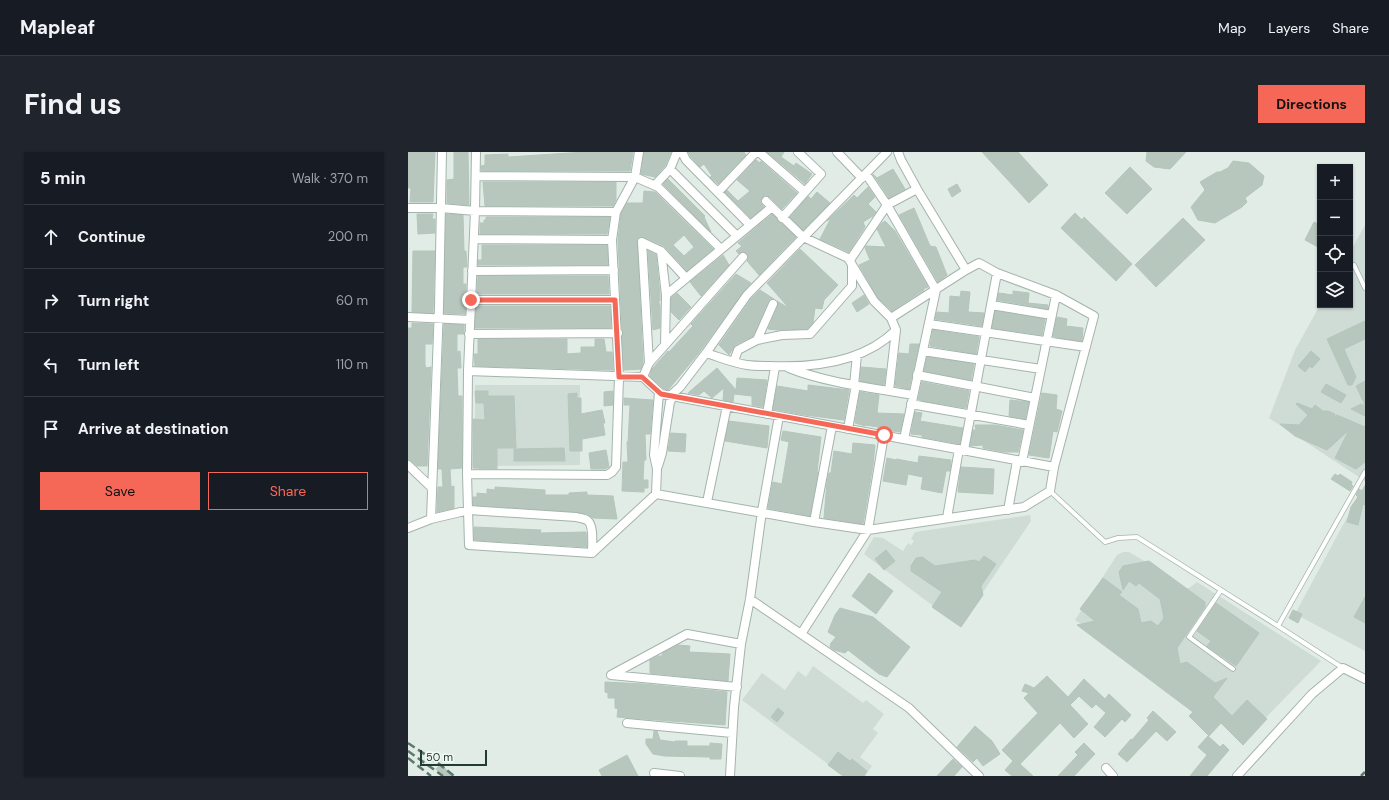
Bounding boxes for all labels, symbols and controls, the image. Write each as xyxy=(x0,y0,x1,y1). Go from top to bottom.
text: Mapleaf xyxy=(20,15,95,40)
text: Map xyxy=(1218,19,1246,37)
text: Layers xyxy=(1268,19,1310,37)
text: Share xyxy=(1332,19,1369,37)
button: Directions xyxy=(1258,85,1365,123)
text: Find us xyxy=(24,86,122,123)
map controls xyxy=(1317,164,1353,308)
button: + xyxy=(1317,164,1353,200)
text: 5 min xyxy=(40,167,86,189)
text: Walk · 370 m xyxy=(292,170,368,187)
button: − xyxy=(1317,200,1353,236)
icon: ahead xyxy=(40,226,62,248)
text: Continue xyxy=(78,227,146,247)
text: 200 m xyxy=(328,228,368,245)
button: locate xyxy=(1317,236,1353,272)
button: layers xyxy=(1317,272,1353,308)
icon: right xyxy=(40,290,62,312)
text: Turn right xyxy=(78,291,149,311)
route end xyxy=(462,291,480,309)
text: 60 m xyxy=(336,292,368,309)
icon: left xyxy=(40,354,62,376)
text: Turn left xyxy=(78,355,139,375)
text: 110 m xyxy=(336,356,368,373)
icon: arrive xyxy=(40,418,62,440)
text: Arrive at destination xyxy=(78,419,229,439)
route start xyxy=(875,426,893,444)
button: Save xyxy=(40,472,200,510)
button: Share xyxy=(208,472,368,510)
scale bar xyxy=(420,748,487,767)
text: 50 m xyxy=(426,750,453,764)

